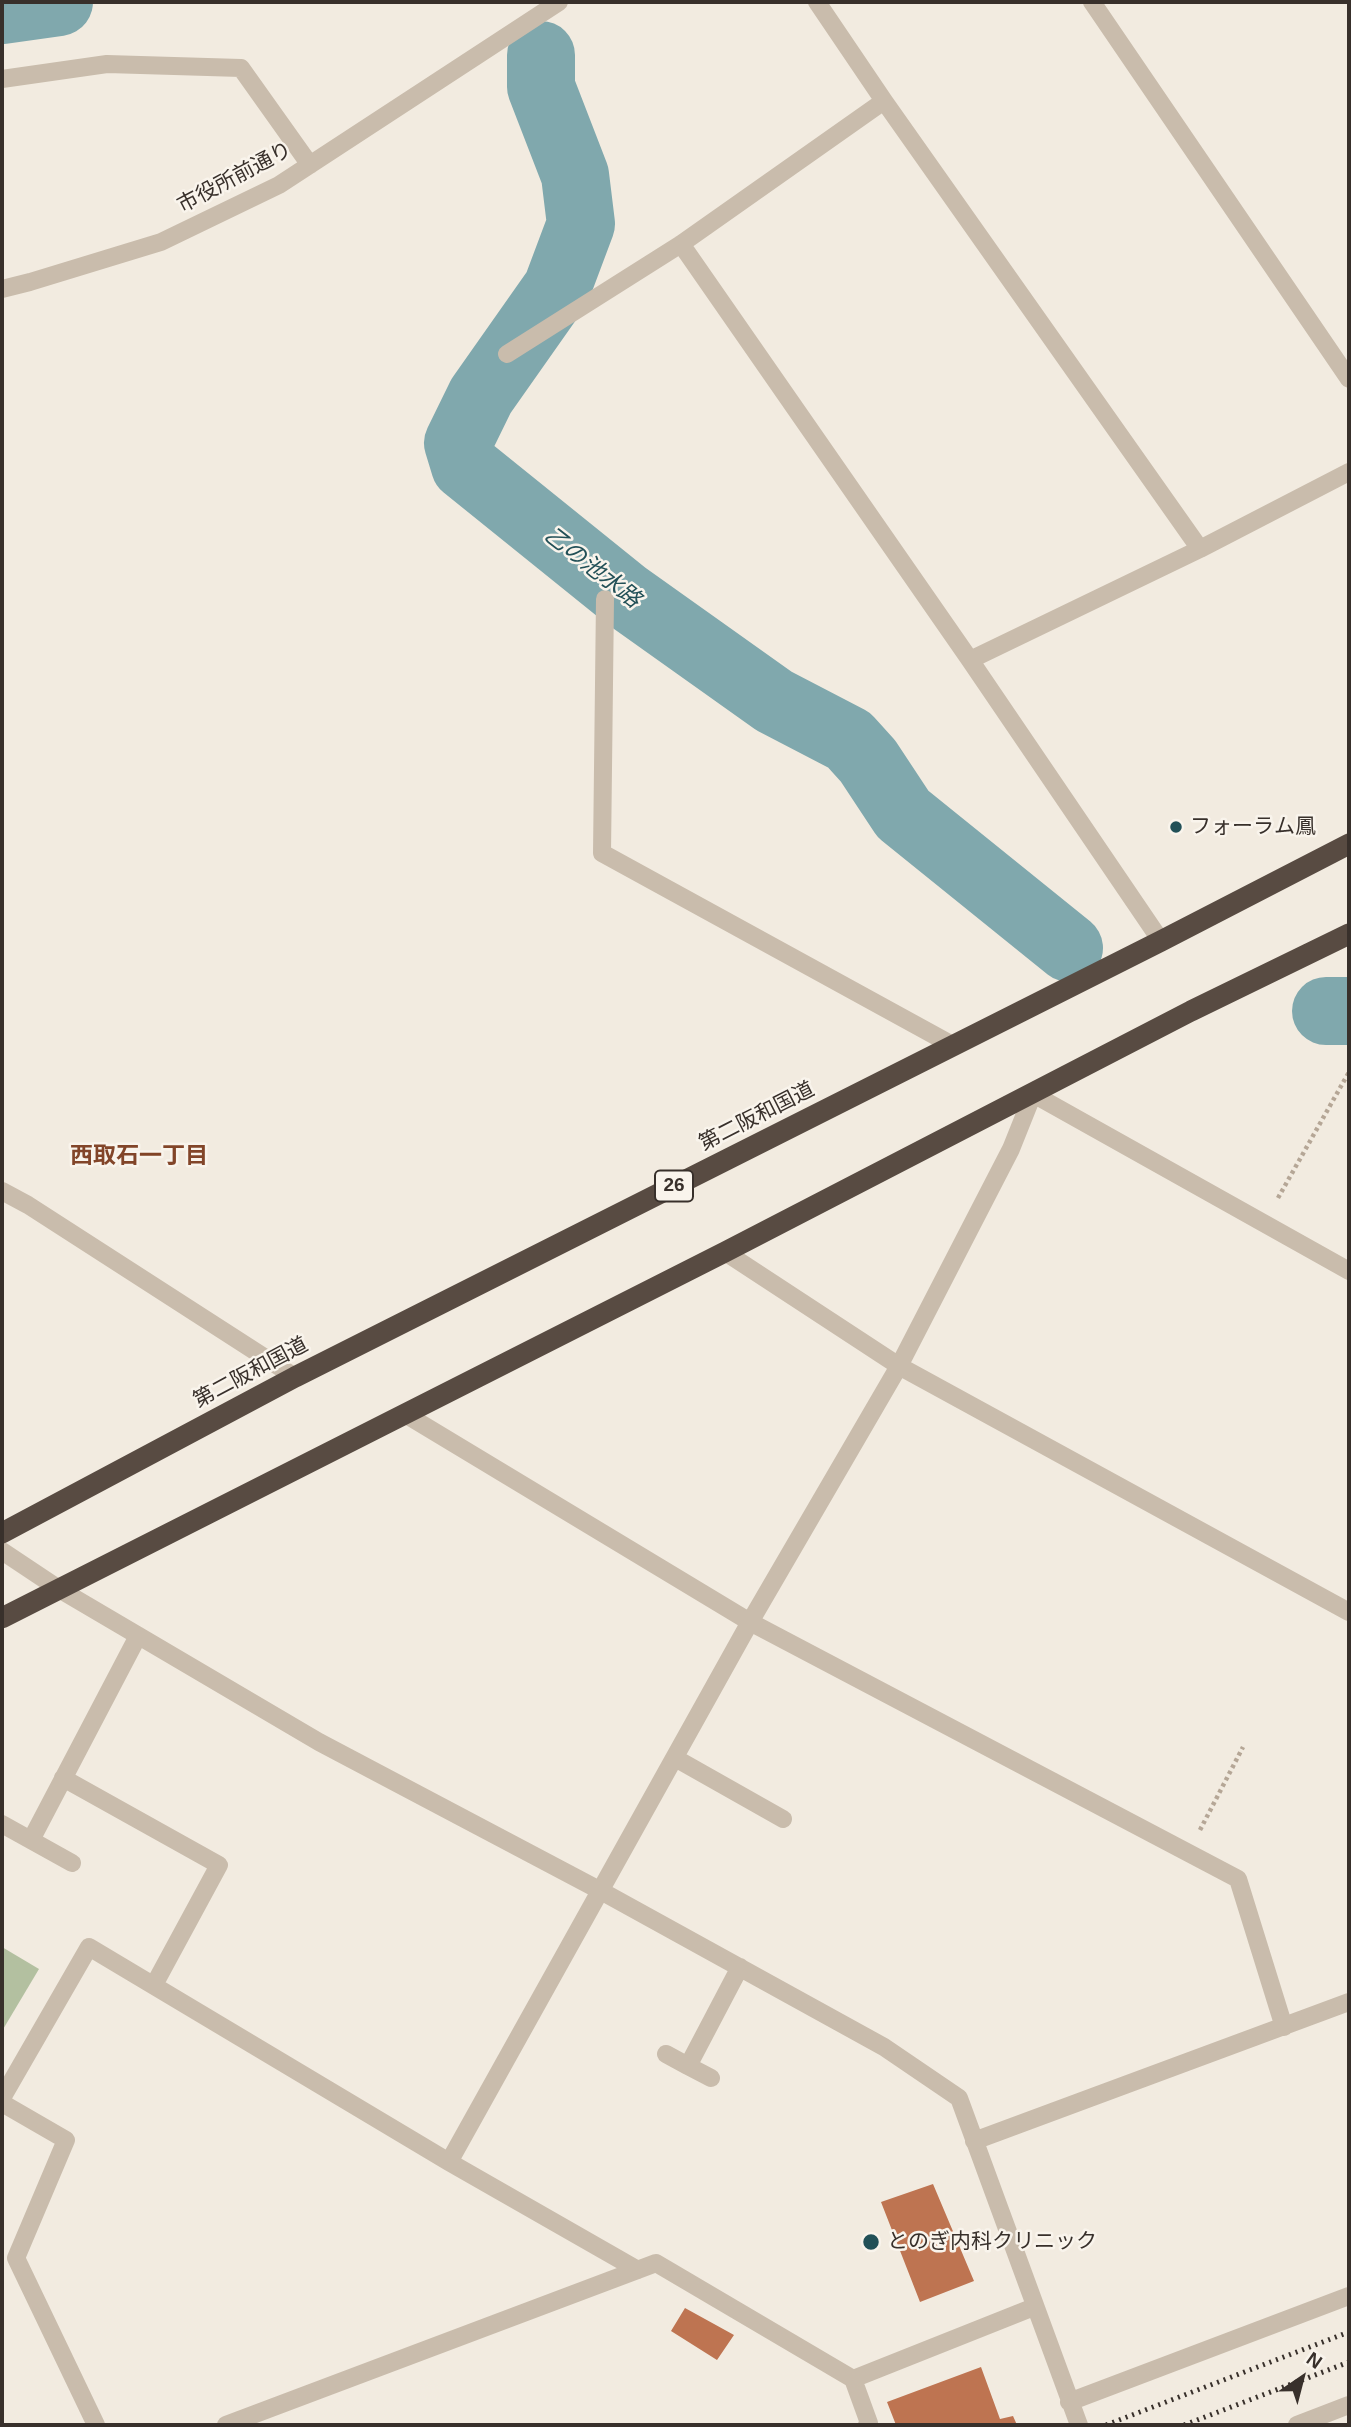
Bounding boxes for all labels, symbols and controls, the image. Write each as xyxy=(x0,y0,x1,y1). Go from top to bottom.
street label: 市役所前通り xyxy=(173,137,297,219)
water label: 乙の池水路 xyxy=(538,522,646,614)
place label: フォーラム鳳 xyxy=(1190,814,1316,840)
marker: フォーラム鳳 xyxy=(1168,819,1184,835)
street label: 第二阪和国道 xyxy=(695,1077,819,1157)
district label: 西取石一丁目 xyxy=(70,1143,208,1171)
road number: 26 xyxy=(655,1170,693,1202)
street label: 第二阪和国道 xyxy=(189,1332,313,1414)
place label: とのぎ内科クリニック xyxy=(887,2229,1097,2255)
marker: とのぎ内科クリニック xyxy=(861,2232,881,2252)
north arrow xyxy=(1267,2343,1337,2413)
text: N xyxy=(1303,2348,1326,2373)

